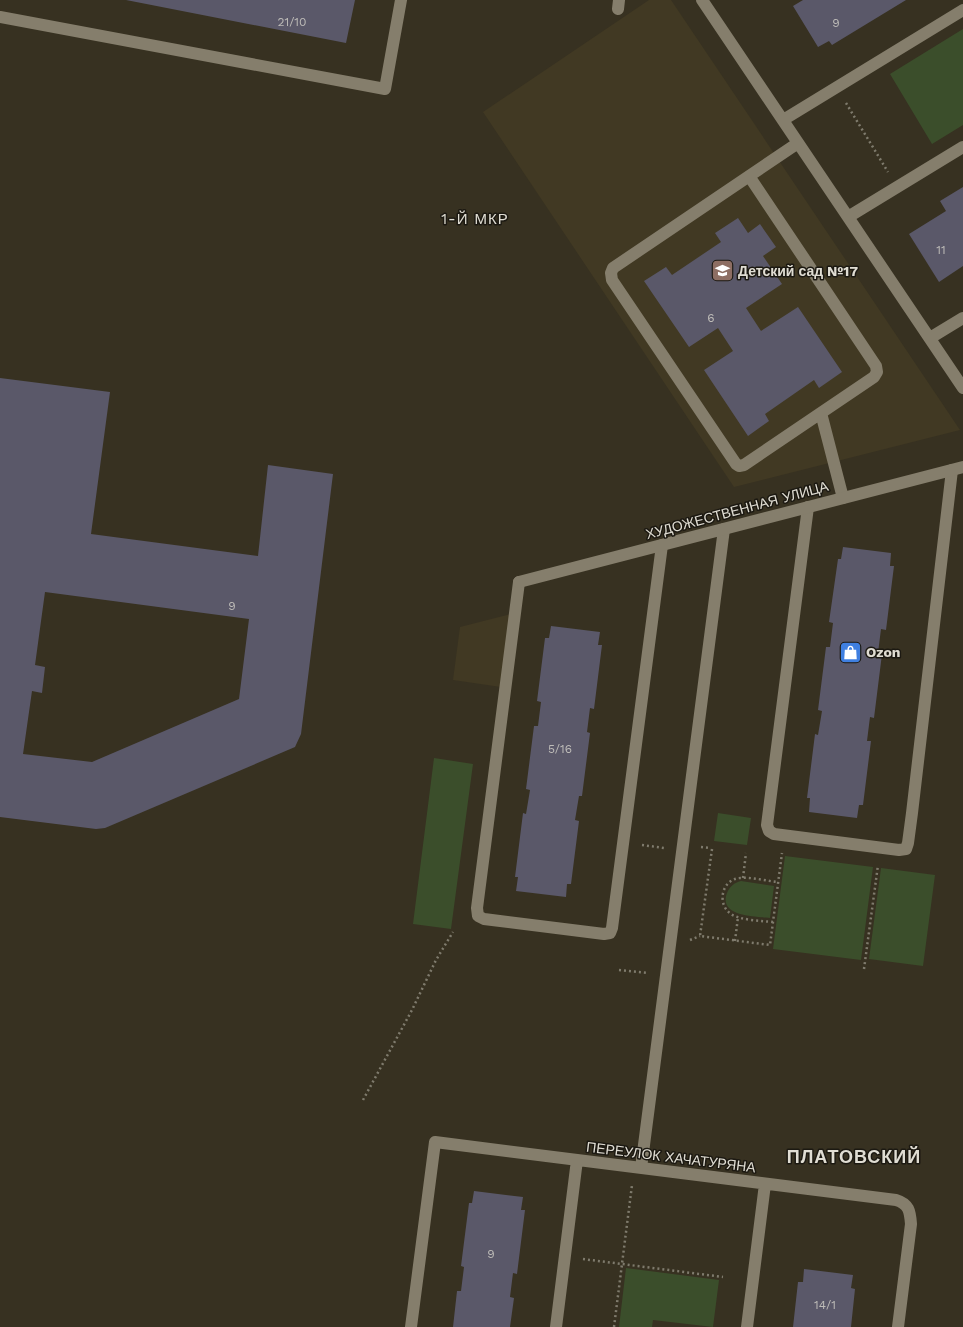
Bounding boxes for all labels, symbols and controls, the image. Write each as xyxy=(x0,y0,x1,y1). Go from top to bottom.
house number: 21/10 xyxy=(277,15,307,29)
house number: 9 xyxy=(832,16,840,30)
district label: 1-Й МКР xyxy=(441,210,509,228)
house number: 11 xyxy=(936,243,946,257)
school or university icon: Детский сад №17 xyxy=(709,258,735,284)
place label: Детский сад №17 xyxy=(738,263,858,279)
house number: 6 xyxy=(707,311,715,325)
street label: ХУДОЖЕСТВЕННАЯ УЛИЦА xyxy=(644,478,831,542)
house number: 9 xyxy=(228,599,236,613)
shop icon: Ozon xyxy=(837,639,863,665)
place label: Ozon xyxy=(866,644,901,660)
house number: 5/16 xyxy=(548,742,572,756)
street label: ПЕРЕУЛОК ХАЧАТУРЯНА xyxy=(585,1139,757,1175)
district label: ПЛАТОВСКИЙ xyxy=(787,1146,921,1167)
house number: 9 xyxy=(487,1247,495,1261)
house number: 14/1 xyxy=(814,1298,836,1312)

